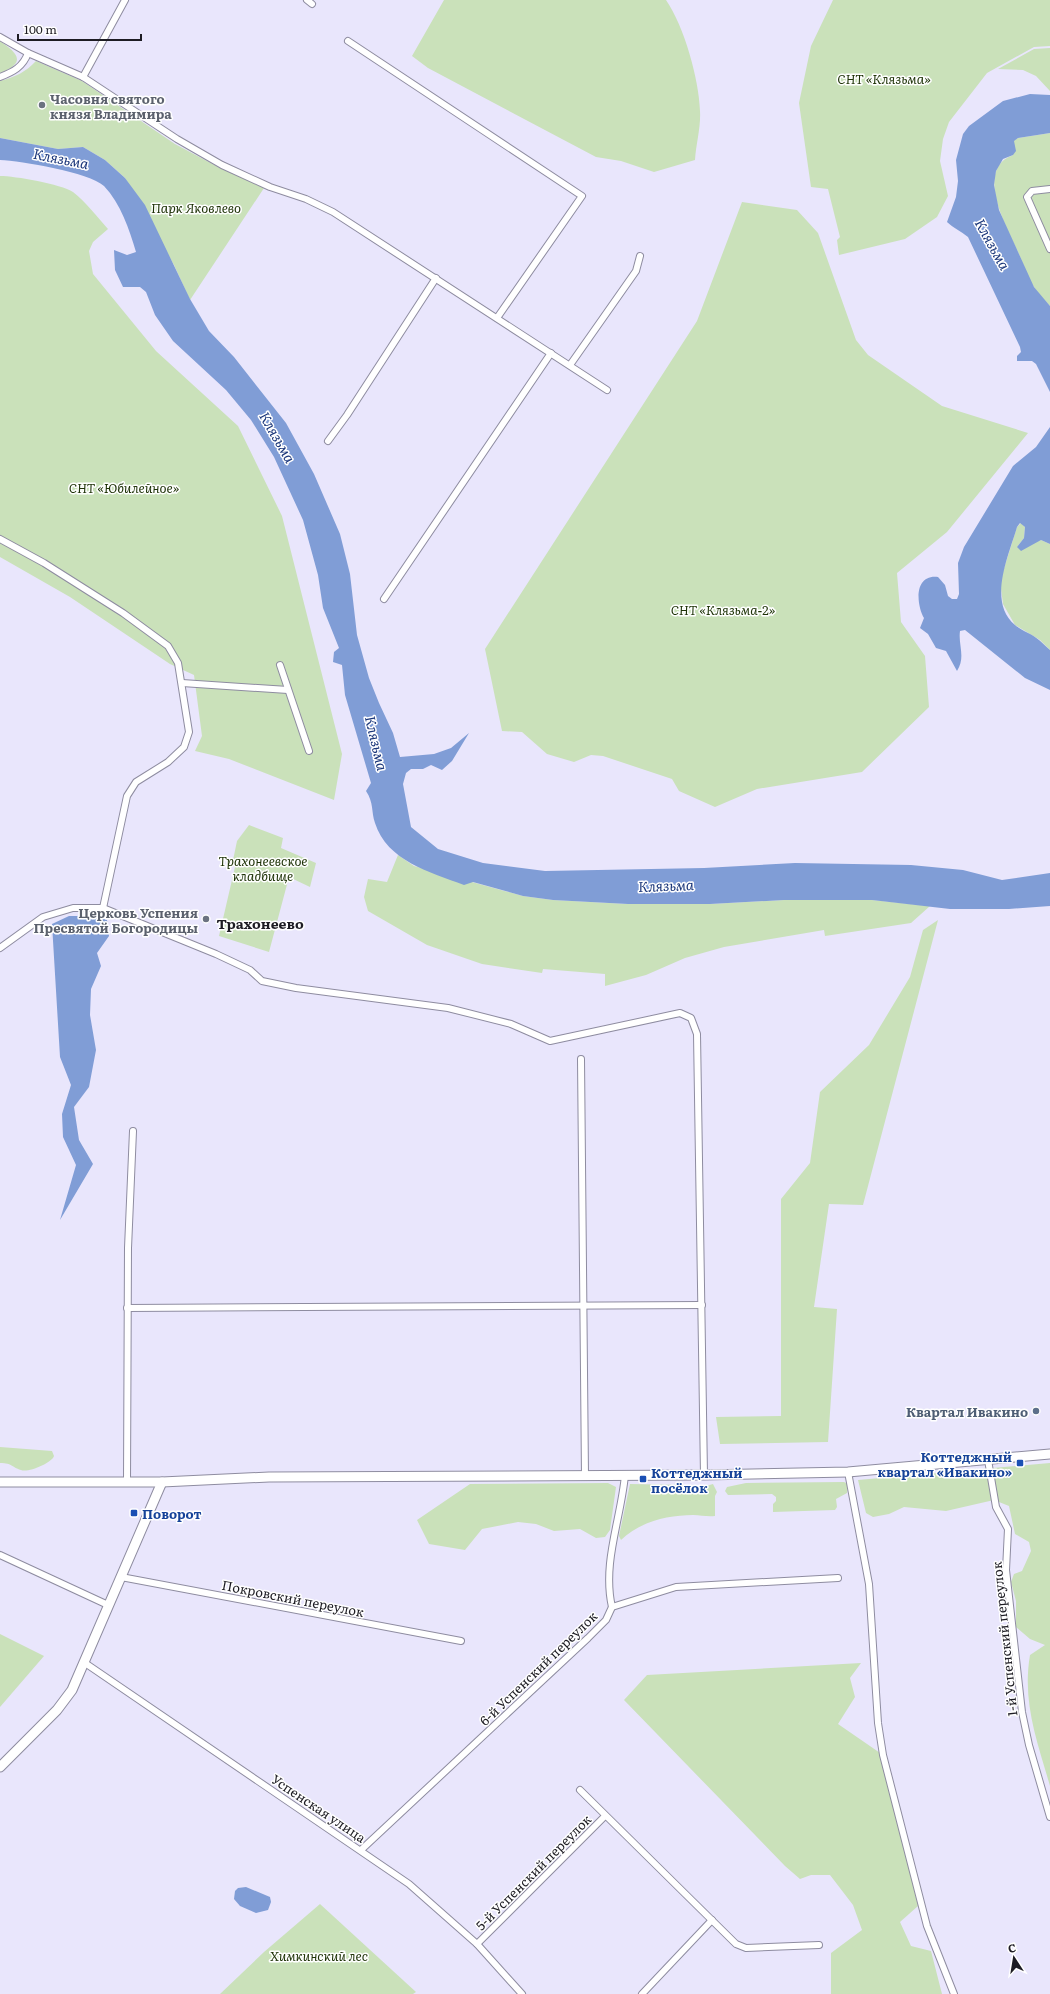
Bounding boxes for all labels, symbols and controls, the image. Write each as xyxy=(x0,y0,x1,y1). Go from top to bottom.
scale bar xyxy=(18,16,141,42)
text: 100 m xyxy=(24,20,57,38)
park label: СНТ «Клязьма» xyxy=(837,69,931,88)
place label: Часовня святого князя Владимира xyxy=(50,89,172,123)
marker: Часовня святого князя Владимира xyxy=(37,100,47,110)
water label: Клязьма xyxy=(32,143,90,173)
park label: Парк Яковлево xyxy=(151,198,241,217)
water label: Клязьма xyxy=(971,215,1015,273)
water label: Клязьма xyxy=(255,408,301,466)
park label: СНТ «Юбилейное» xyxy=(69,478,180,497)
park label: СНТ «Клязьма-2» xyxy=(671,600,776,619)
water label: Клязьма xyxy=(361,714,393,772)
park label: Трахонеевское кладбище xyxy=(218,851,308,885)
water label: Клязьма xyxy=(638,874,694,896)
place label: Церковь Успения Пресвятой Богородицы xyxy=(34,903,198,937)
district label: Трахонеево xyxy=(216,913,304,933)
marker: Церковь Успения Пресвятой Богородицы xyxy=(201,914,211,924)
place label: Квартал Ивакино xyxy=(906,1402,1028,1421)
marker: Квартал Ивакино xyxy=(1031,1406,1041,1416)
place label: Коттеджный квартал «Ивакино» xyxy=(878,1447,1012,1481)
marker: Коттеджный квартал «Ивакино» xyxy=(1015,1458,1025,1468)
place label: Коттеджный посёлок xyxy=(651,1463,742,1497)
marker: Коттеджный посёлок xyxy=(638,1474,648,1484)
place label: Поворот xyxy=(142,1504,202,1523)
marker: Поворот xyxy=(129,1508,139,1518)
street label: 1-й Успенский переулок xyxy=(986,1560,1022,1717)
street label: Покровский переулок xyxy=(220,1575,366,1621)
street label: 6-й Успенский переулок xyxy=(475,1606,601,1729)
street label: Успенская улица xyxy=(268,1769,370,1847)
street label: 5-й Успенский переулок xyxy=(471,1810,595,1934)
north arrow xyxy=(994,1938,1034,1978)
text: С xyxy=(1006,1939,1017,1956)
park label: Химкинский лес xyxy=(270,1946,368,1965)

